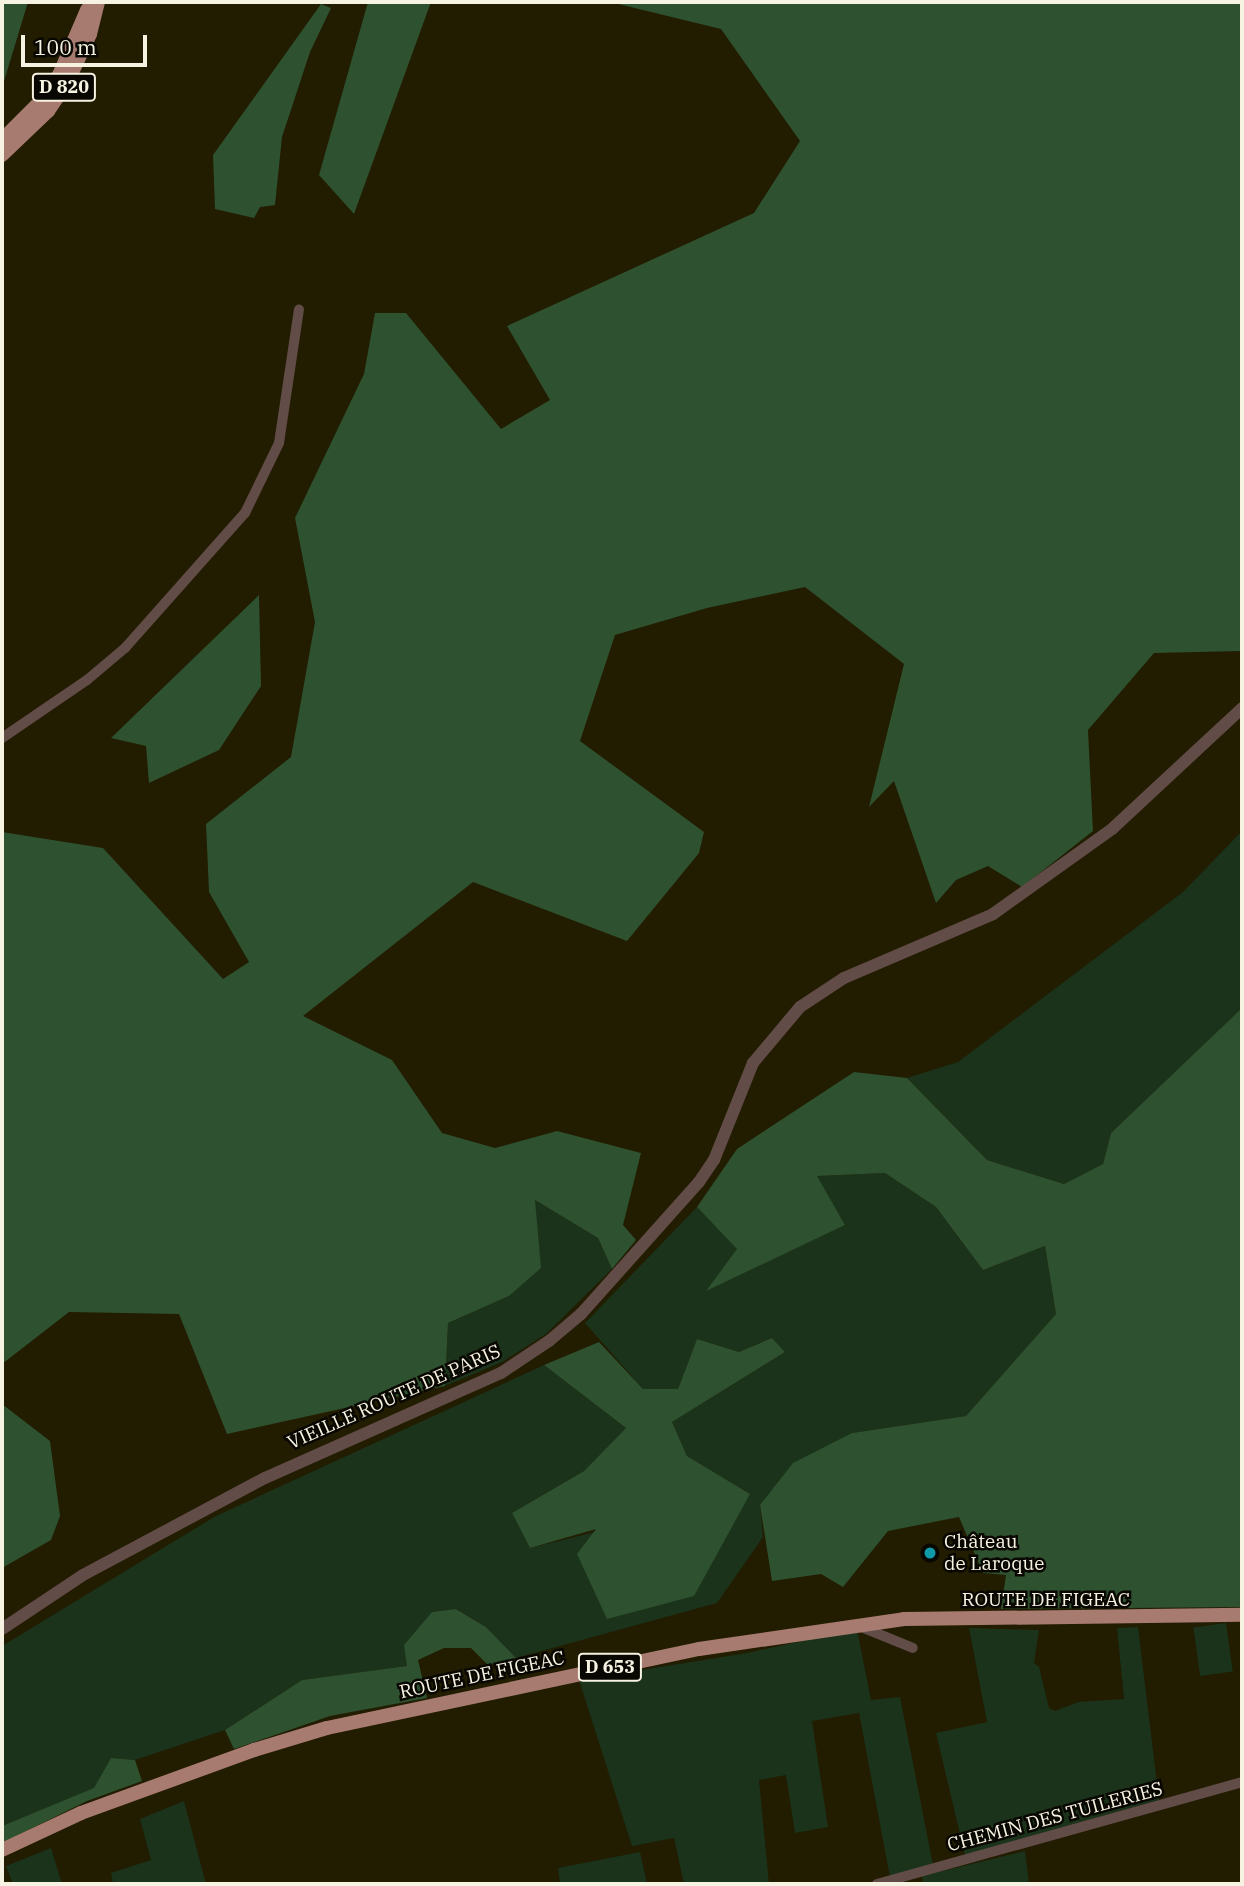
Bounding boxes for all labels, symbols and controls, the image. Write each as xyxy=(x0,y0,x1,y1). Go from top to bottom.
scale bar xyxy=(24,21,150,65)
text: 100 m xyxy=(34,33,97,61)
road number: D 820 xyxy=(31,72,97,102)
street label: VIEILLE ROUTE DE PARIS xyxy=(284,1340,504,1454)
place label: Château de Laroque xyxy=(944,1531,1044,1575)
marker: Château de Laroque xyxy=(922,1545,938,1561)
street label: ROUTE DE FIGEAC xyxy=(962,1589,1130,1611)
street label: ROUTE DE FIGEAC xyxy=(397,1646,567,1704)
road number: D 653 xyxy=(577,1652,643,1682)
street label: CHEMIN DES TUILERIES xyxy=(945,1777,1165,1857)

